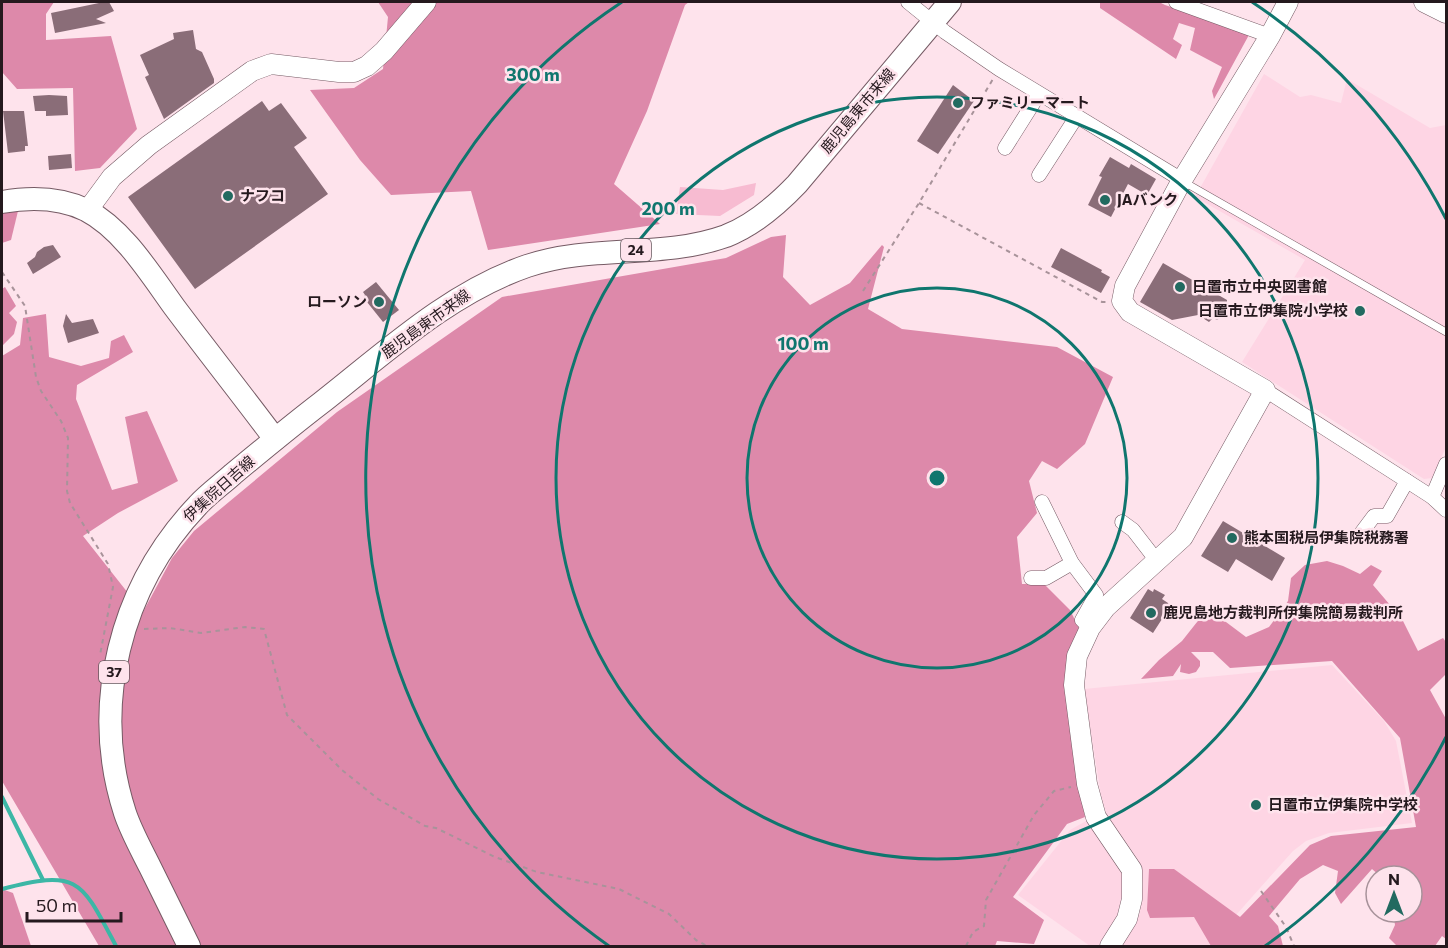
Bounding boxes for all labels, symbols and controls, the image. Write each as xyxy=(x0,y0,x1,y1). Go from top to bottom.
text: 300 m xyxy=(506,63,560,85)
street label: 鹿児島東市来線 xyxy=(817,64,898,156)
place label: ファミリーマート xyxy=(970,93,1090,111)
marker: ファミリーマート xyxy=(951,96,965,110)
place label: ナフコ xyxy=(240,186,285,204)
marker: ナフコ xyxy=(221,189,235,203)
place label: JAバンク xyxy=(1117,190,1178,208)
marker: JAバンク xyxy=(1098,193,1112,207)
text: 200 m xyxy=(641,197,695,219)
road number: 24 xyxy=(621,239,651,261)
place label: 日置市立中央図書館 xyxy=(1192,277,1327,295)
marker: 日置市立中央図書館 xyxy=(1173,280,1187,294)
street label: 鹿児島東市来線 xyxy=(378,285,473,361)
place label: ローソン xyxy=(307,292,367,310)
marker: ローソン xyxy=(372,295,386,309)
place label: 日置市立伊集院小学校 xyxy=(1198,301,1348,319)
marker: 日置市立伊集院小学校 xyxy=(1353,304,1367,318)
text: 100 m xyxy=(777,332,829,354)
street label: 伊集院日吉線 xyxy=(179,451,258,525)
centre of rings xyxy=(927,468,947,488)
place label: 熊本国税局伊集院税務署 xyxy=(1244,528,1409,546)
marker: 熊本国税局伊集院税務署 xyxy=(1225,531,1239,545)
place label: 鹿児島地方裁判所伊集院簡易裁判所 xyxy=(1163,603,1403,621)
marker: 鹿児島地方裁判所伊集院簡易裁判所 xyxy=(1144,606,1158,620)
road number: 37 xyxy=(99,661,129,683)
place label: 日置市立伊集院中学校 xyxy=(1268,795,1418,813)
marker: 日置市立伊集院中学校 xyxy=(1249,798,1263,812)
north arrow xyxy=(1364,864,1424,924)
text: N xyxy=(1388,869,1400,888)
scale bar xyxy=(27,885,122,923)
text: 50 m xyxy=(36,894,77,916)

